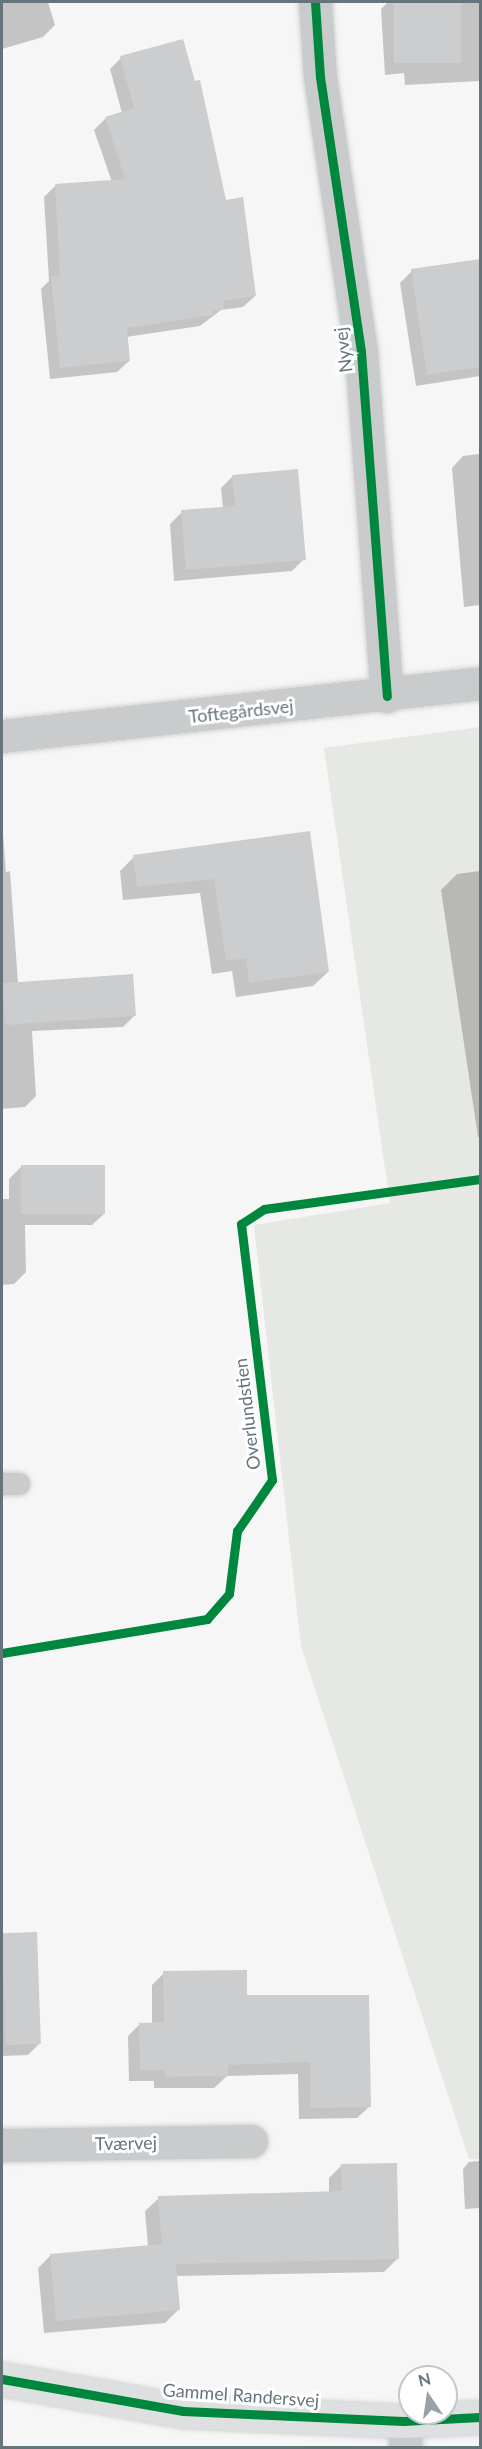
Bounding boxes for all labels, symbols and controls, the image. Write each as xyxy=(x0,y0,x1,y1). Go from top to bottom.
street label: Nyvej xyxy=(329,326,357,374)
street label: Toftegårdsvej xyxy=(187,695,295,727)
street label: Overlundstien xyxy=(229,1357,265,1471)
street label: Tværvej xyxy=(95,2132,157,2154)
north arrow xyxy=(398,2365,458,2425)
text: N xyxy=(416,2368,432,2390)
street label: Gammel Randersvej xyxy=(162,2379,320,2411)

